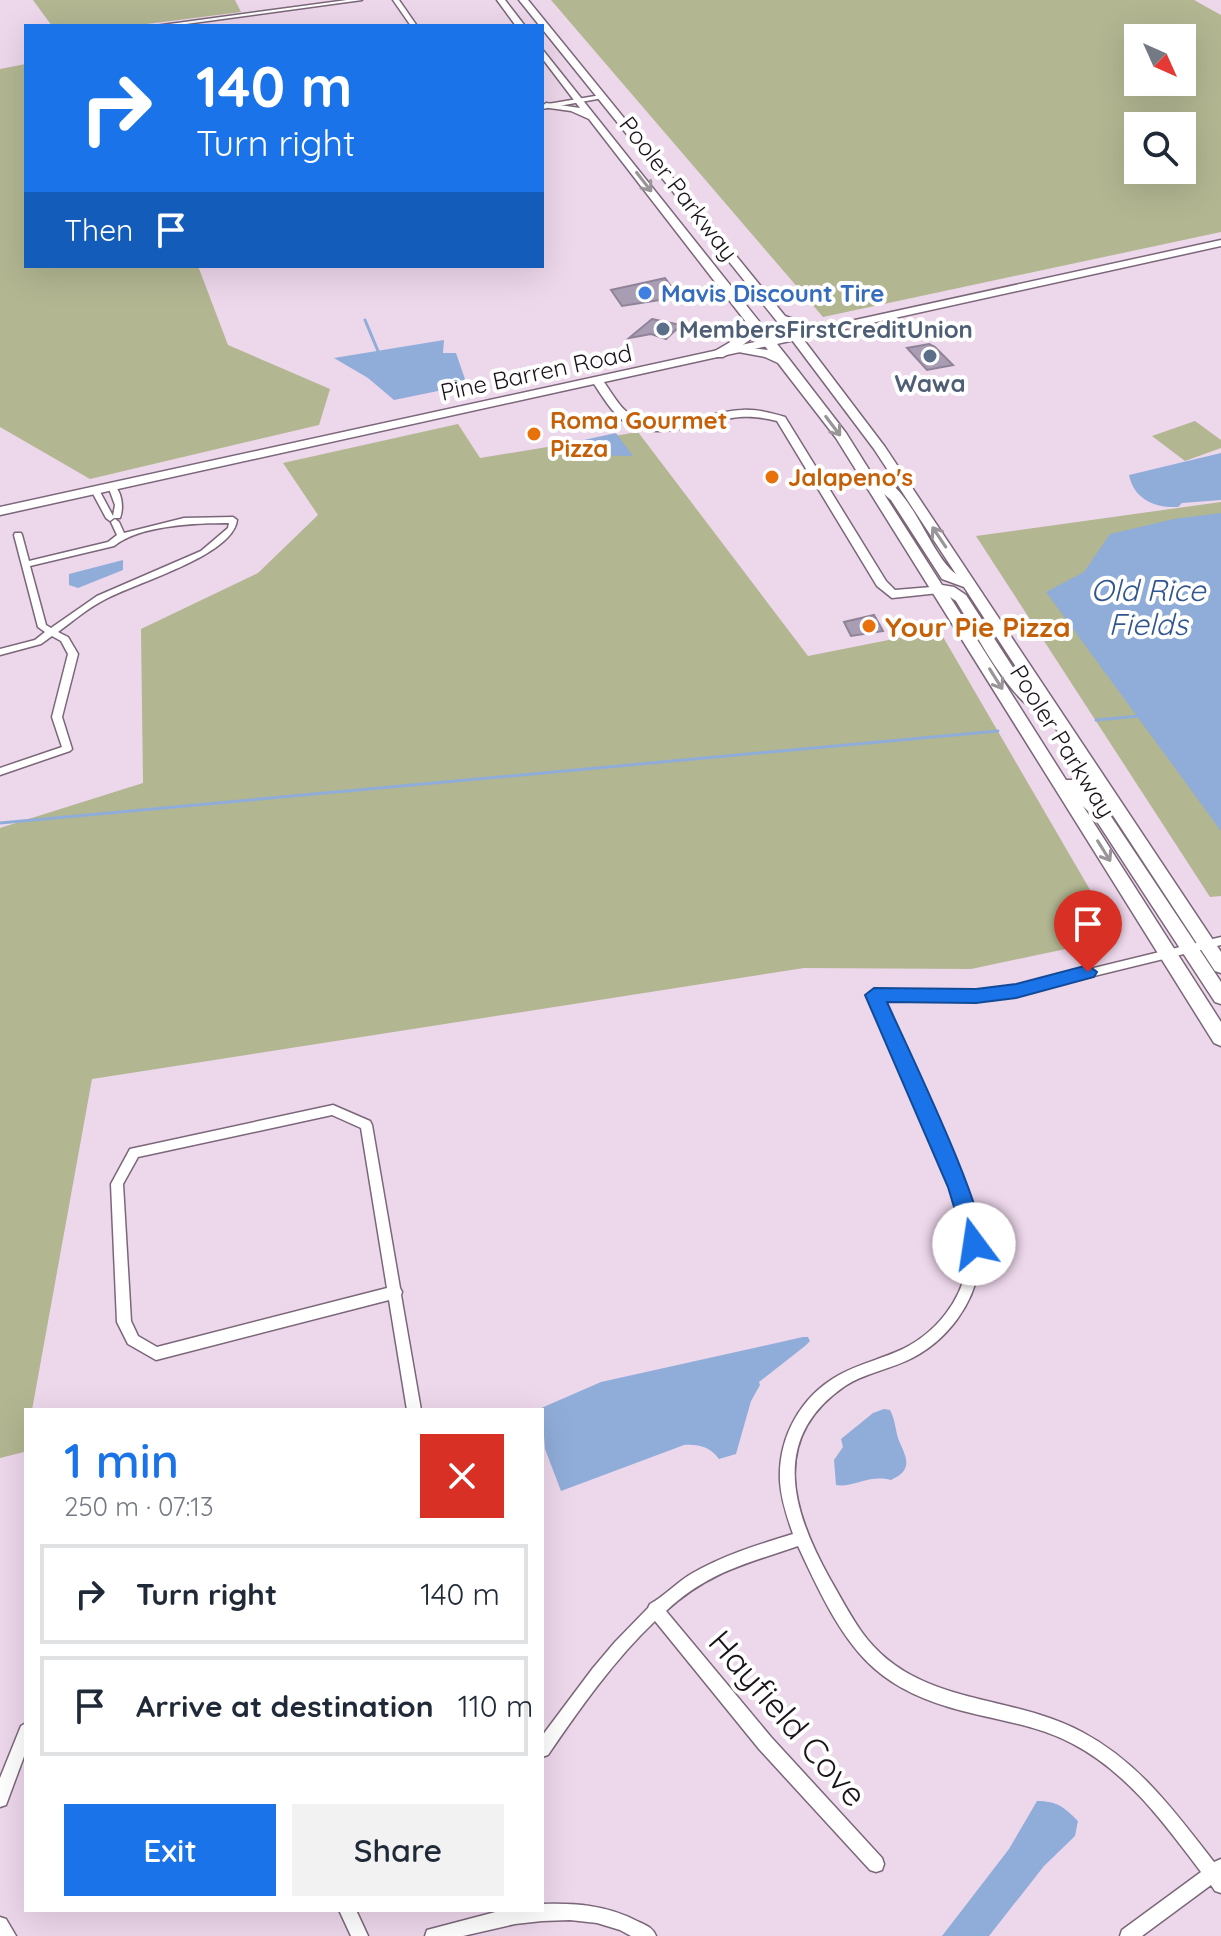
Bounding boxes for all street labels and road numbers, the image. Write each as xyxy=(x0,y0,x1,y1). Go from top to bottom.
street label: Pooler Parkway xyxy=(613,110,745,266)
street label: Pine Barren Road xyxy=(437,337,635,407)
street label: Pooler Parkway xyxy=(1004,659,1122,823)
street label: Hayfield Cove xyxy=(700,1621,876,1815)

